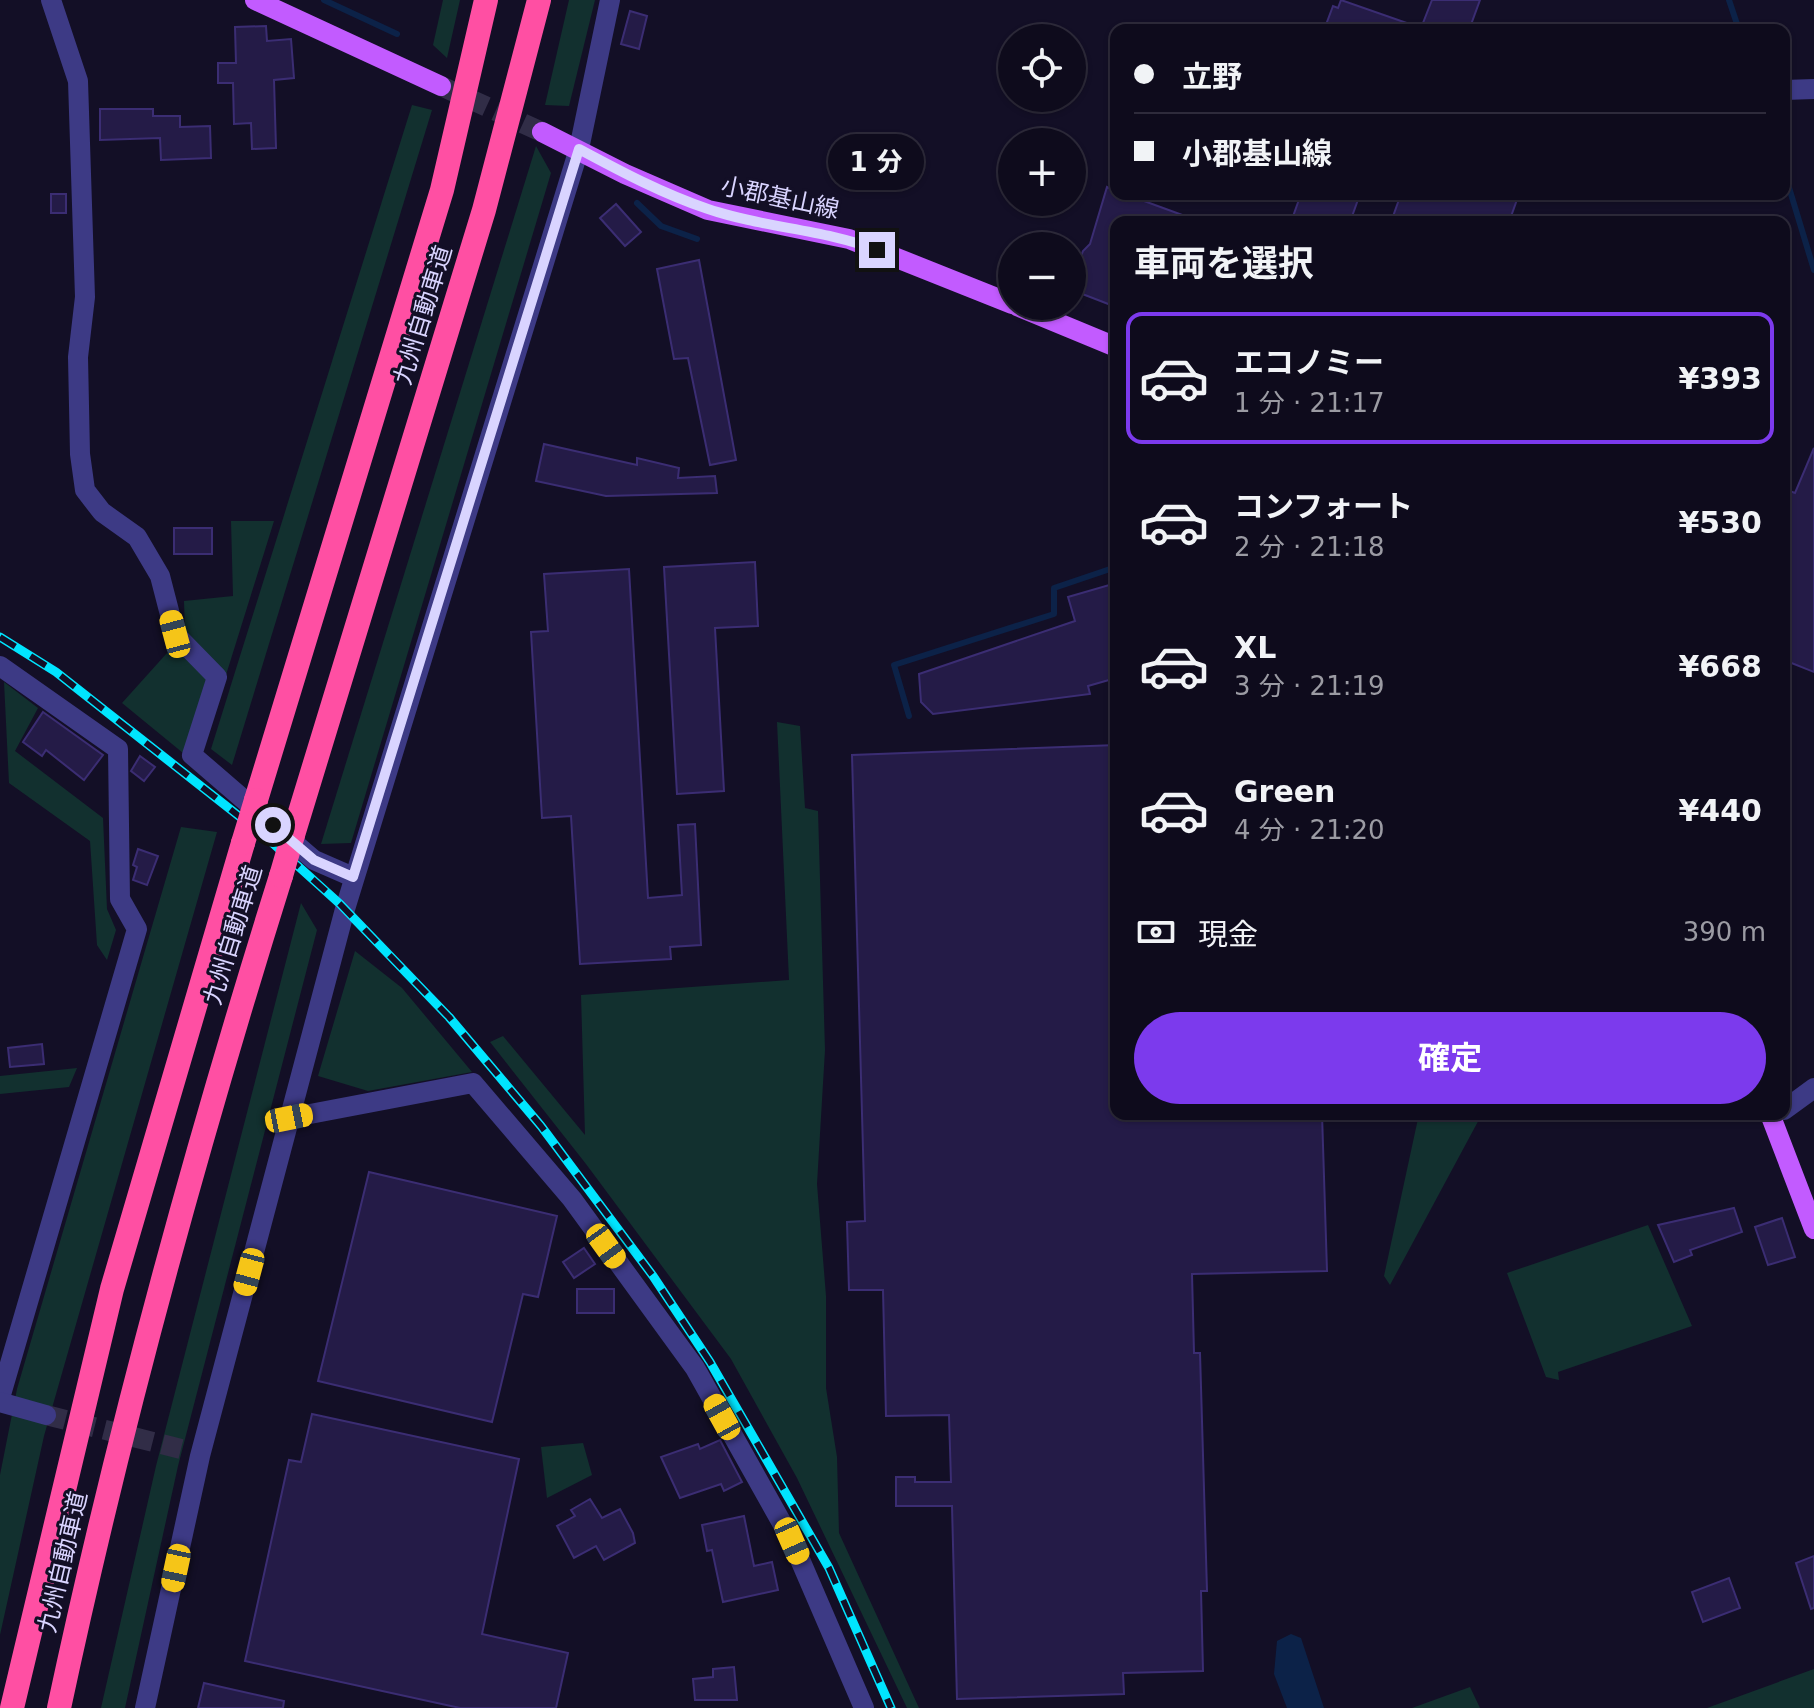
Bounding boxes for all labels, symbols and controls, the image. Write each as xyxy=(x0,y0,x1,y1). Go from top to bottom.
map controls xyxy=(998,24,1086,320)
button: locate xyxy=(998,24,1086,112)
text: 立野 xyxy=(1182,59,1242,94)
button: + xyxy=(998,128,1086,216)
callout: 1 分 xyxy=(829,134,925,190)
text: 小郡基山線 xyxy=(1182,136,1332,171)
text: 1 分 xyxy=(849,147,903,177)
street label: 小郡基山線 xyxy=(718,172,842,224)
route end xyxy=(859,232,895,268)
button: − xyxy=(998,232,1086,320)
street label: 九州自動車道 xyxy=(389,242,457,388)
text: 車両を選択 xyxy=(1134,243,1314,284)
icon: car xyxy=(1138,342,1210,414)
text: エコノミー xyxy=(1234,345,1384,380)
text: ¥393 xyxy=(1679,361,1762,396)
text: 1 分 · 21:17 xyxy=(1234,388,1385,418)
icon: car xyxy=(1138,486,1210,558)
text: コンフォート xyxy=(1234,489,1413,524)
text: ¥530 xyxy=(1679,505,1762,540)
text: 2 分 · 21:18 xyxy=(1234,532,1385,562)
car xyxy=(157,608,193,660)
icon: car xyxy=(1138,630,1210,702)
text: XL xyxy=(1234,630,1276,665)
text: ¥668 xyxy=(1679,649,1762,684)
text: 3 分 · 21:19 xyxy=(1234,671,1385,701)
icon: car xyxy=(1138,774,1210,846)
text: Green xyxy=(1234,774,1335,809)
text: ¥440 xyxy=(1679,793,1762,828)
route start xyxy=(255,807,291,843)
text: 4 分 · 21:20 xyxy=(1234,815,1385,845)
street label: 九州自動車道 xyxy=(199,862,267,1008)
icon: cash xyxy=(1134,910,1178,954)
text: 現金 xyxy=(1198,917,1258,952)
text: 390 m xyxy=(1683,917,1766,947)
button: 確定 xyxy=(1134,1012,1766,1104)
car xyxy=(263,1102,315,1134)
car xyxy=(582,1220,630,1272)
car xyxy=(231,1246,267,1298)
car xyxy=(700,1390,744,1444)
street label: 九州自動車道 xyxy=(33,1489,93,1635)
car xyxy=(771,1514,813,1568)
car xyxy=(159,1542,193,1594)

